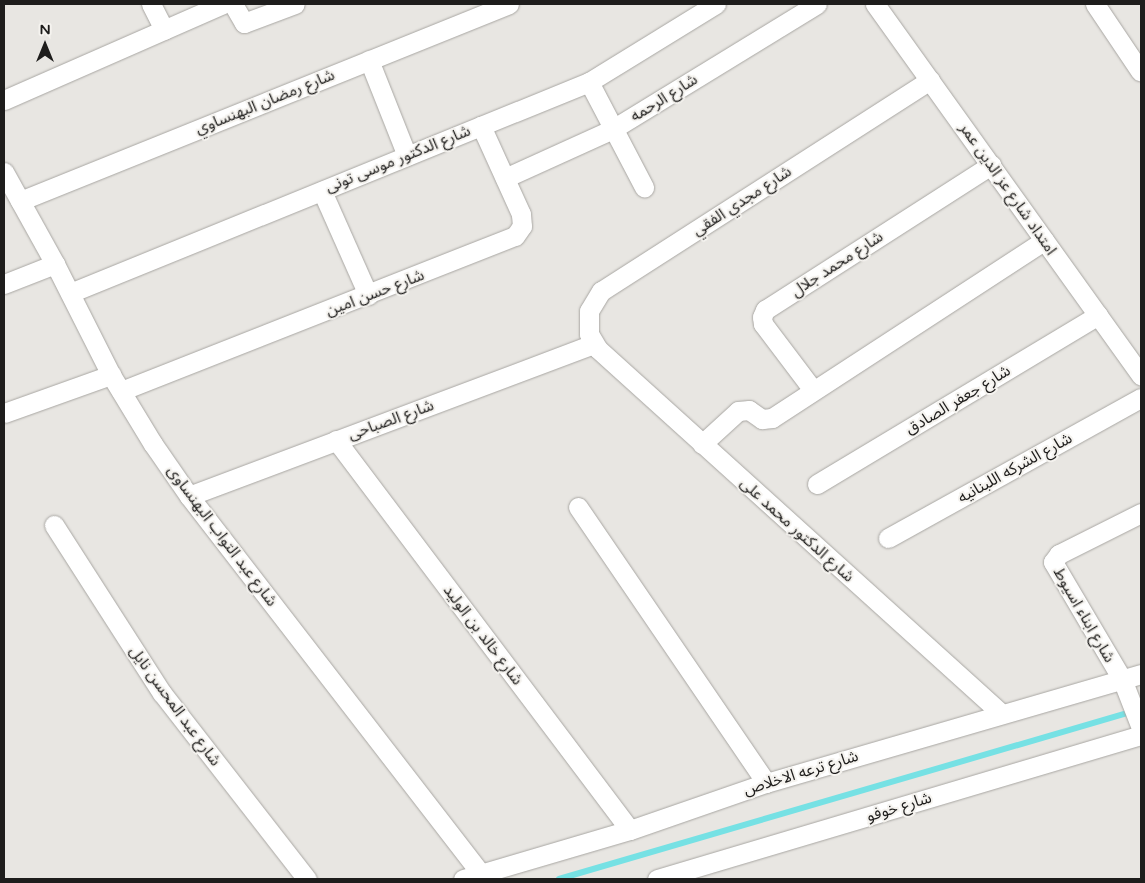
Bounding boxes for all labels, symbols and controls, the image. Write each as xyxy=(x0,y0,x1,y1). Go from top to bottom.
north arrow xyxy=(20,20,70,70)
text: N xyxy=(39,21,51,38)
street label: شارع رمضان البهنساوي xyxy=(193,65,337,139)
street label: شارع الرحمه xyxy=(627,70,701,126)
street label: امتداد شارع عز الدين عمر xyxy=(955,119,1061,259)
street label: شارع الدكتور موسى تونى xyxy=(323,121,473,197)
street label: شارع مجدي الفقي xyxy=(689,162,795,240)
street label: شارع محمد جلال xyxy=(787,227,887,301)
street label: شارع حسن امين xyxy=(323,265,427,321)
street label: شارع جعفر الصادق xyxy=(902,361,1014,439)
street label: شارع الصباحى xyxy=(346,396,436,444)
street label: شارع الشركه اللبنانيه xyxy=(955,429,1075,507)
street label: شارع عبد التواب البهنساوى xyxy=(163,462,281,610)
street label: شارع الدكتور محمد على xyxy=(736,474,858,586)
street label: شارع ابناء اسيوط xyxy=(1049,564,1119,666)
street label: شارع خالد بن الوليد xyxy=(439,581,527,689)
street label: شارع عبد المحسن نايل xyxy=(125,642,225,770)
street label: شارع ترعه الاخلاص xyxy=(741,746,861,800)
street label: شارع خوفو xyxy=(864,788,934,826)

